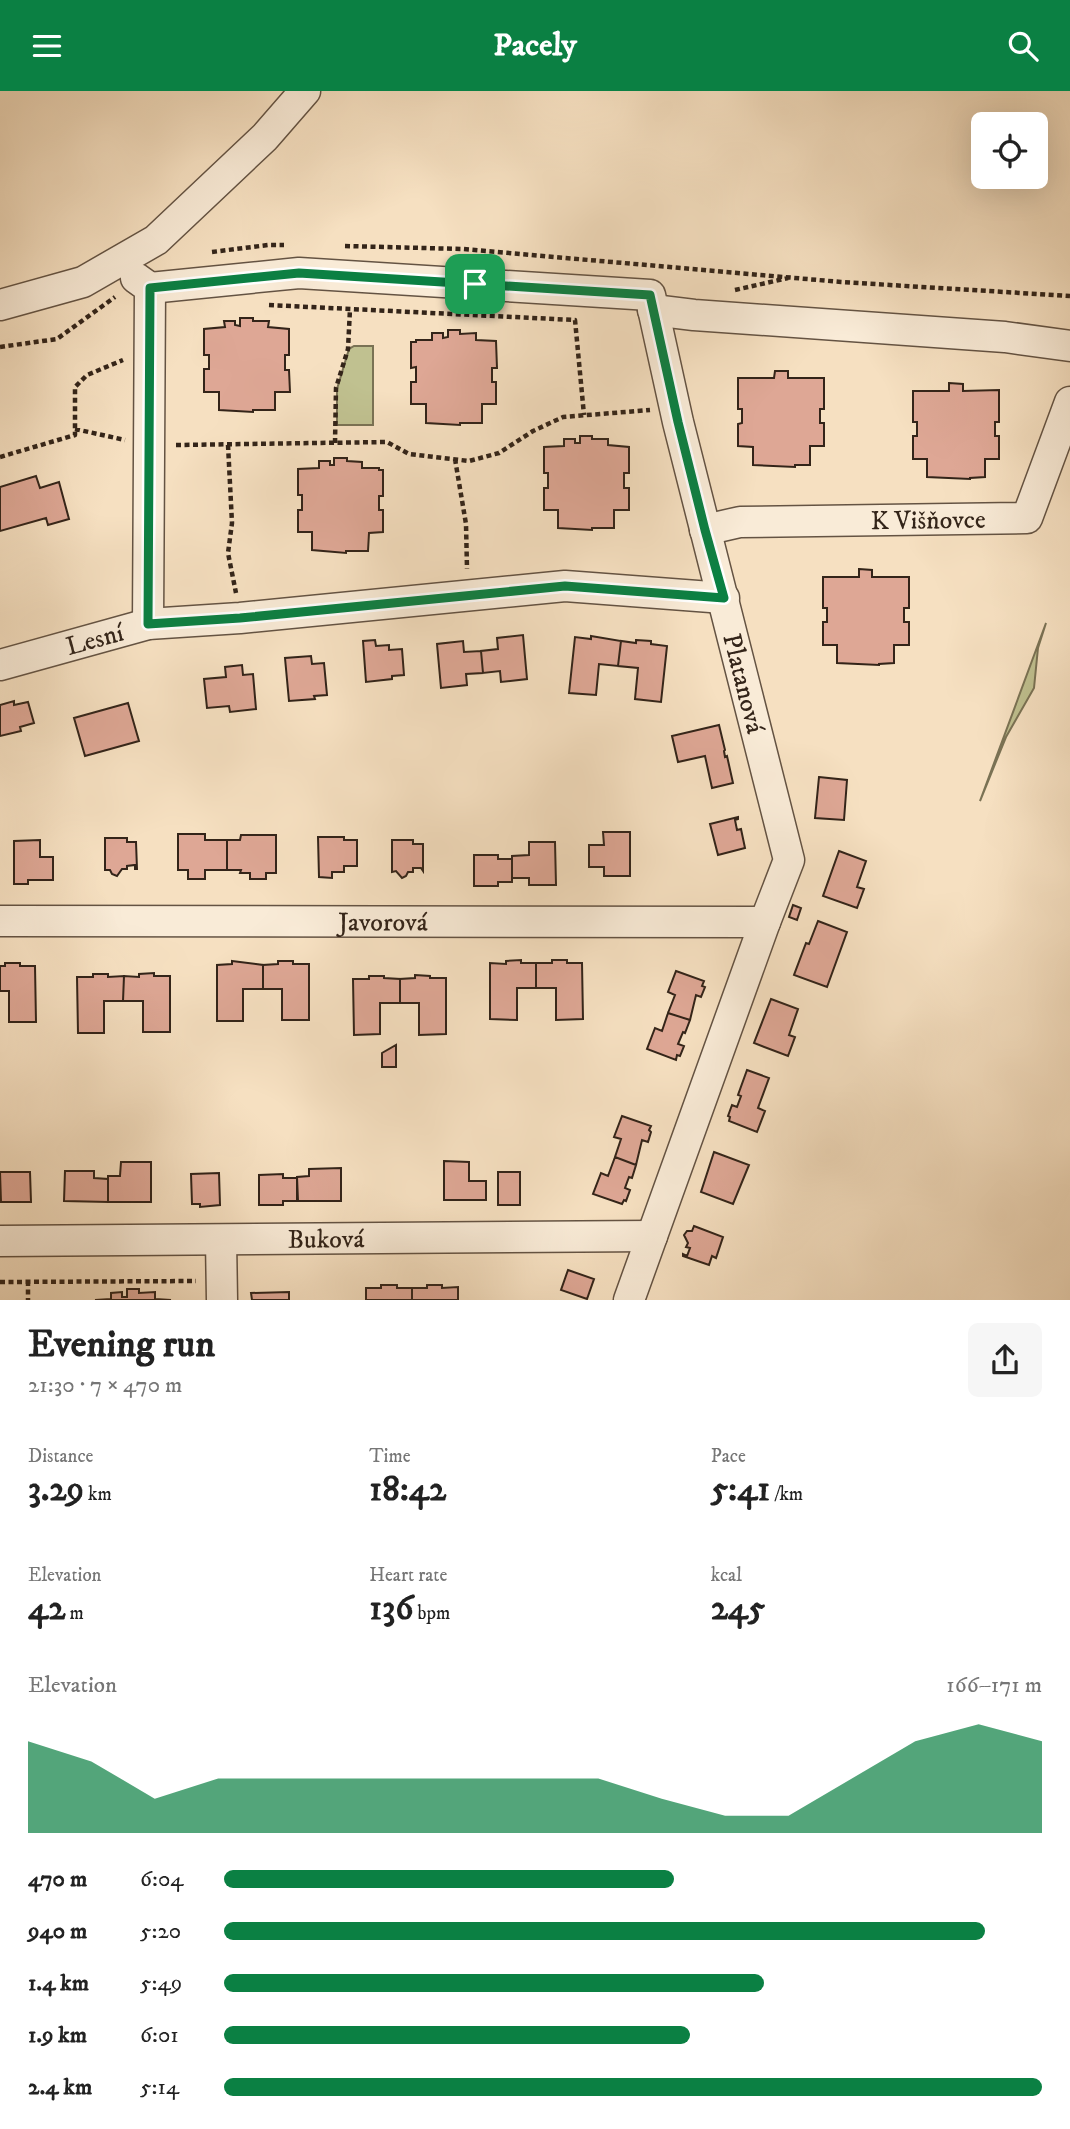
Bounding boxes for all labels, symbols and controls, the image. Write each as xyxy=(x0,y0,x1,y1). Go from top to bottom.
text: Pacely xyxy=(493,26,577,66)
icon: menu xyxy=(28,27,66,65)
icon: search xyxy=(1004,27,1042,65)
map controls xyxy=(971,112,1048,189)
button: locate xyxy=(971,112,1048,189)
pin xyxy=(445,254,505,314)
icon: arrive xyxy=(456,265,494,303)
street label: K Višňovce xyxy=(870,504,986,538)
street label: Lesní xyxy=(62,616,129,664)
street label: Platanová xyxy=(714,630,771,737)
street label: Javorová xyxy=(336,906,428,940)
street label: Buková xyxy=(287,1223,365,1257)
text: Evening run xyxy=(28,1321,215,1369)
button: share xyxy=(968,1323,1042,1397)
text: 21:30 · 7 × 470 m xyxy=(28,1371,182,1400)
text: Distance xyxy=(28,1445,93,1468)
text: Time xyxy=(369,1445,411,1468)
text: Pace xyxy=(711,1445,746,1468)
text: 3.29 xyxy=(28,1468,84,1512)
text: 18:42 xyxy=(369,1468,446,1512)
text: 5:41 xyxy=(711,1468,770,1512)
text: km xyxy=(84,1483,112,1506)
text: /km xyxy=(770,1483,803,1506)
text: Elevation xyxy=(28,1564,102,1587)
text: Heart rate xyxy=(369,1564,447,1587)
text: kcal xyxy=(711,1564,742,1587)
text: 42 xyxy=(28,1587,65,1631)
text: 136 xyxy=(369,1587,413,1631)
text: 245 xyxy=(711,1587,765,1631)
text: m xyxy=(65,1602,84,1625)
text: bpm xyxy=(413,1602,450,1625)
text: Elevation xyxy=(28,1671,117,1700)
text: 166–171 m xyxy=(946,1671,1042,1700)
text: 470 m xyxy=(28,1865,87,1894)
text: 6:04 xyxy=(140,1865,184,1894)
text: 940 m xyxy=(28,1917,87,1946)
text: 5:20 xyxy=(140,1917,181,1946)
text: 1.4 km xyxy=(28,1969,89,1998)
text: 5:49 xyxy=(140,1969,182,1998)
text: 1.9 km xyxy=(28,2021,87,2050)
text: 6:01 xyxy=(140,2021,179,2050)
text: 2.4 km xyxy=(28,2073,92,2102)
text: 5:14 xyxy=(140,2073,179,2102)

